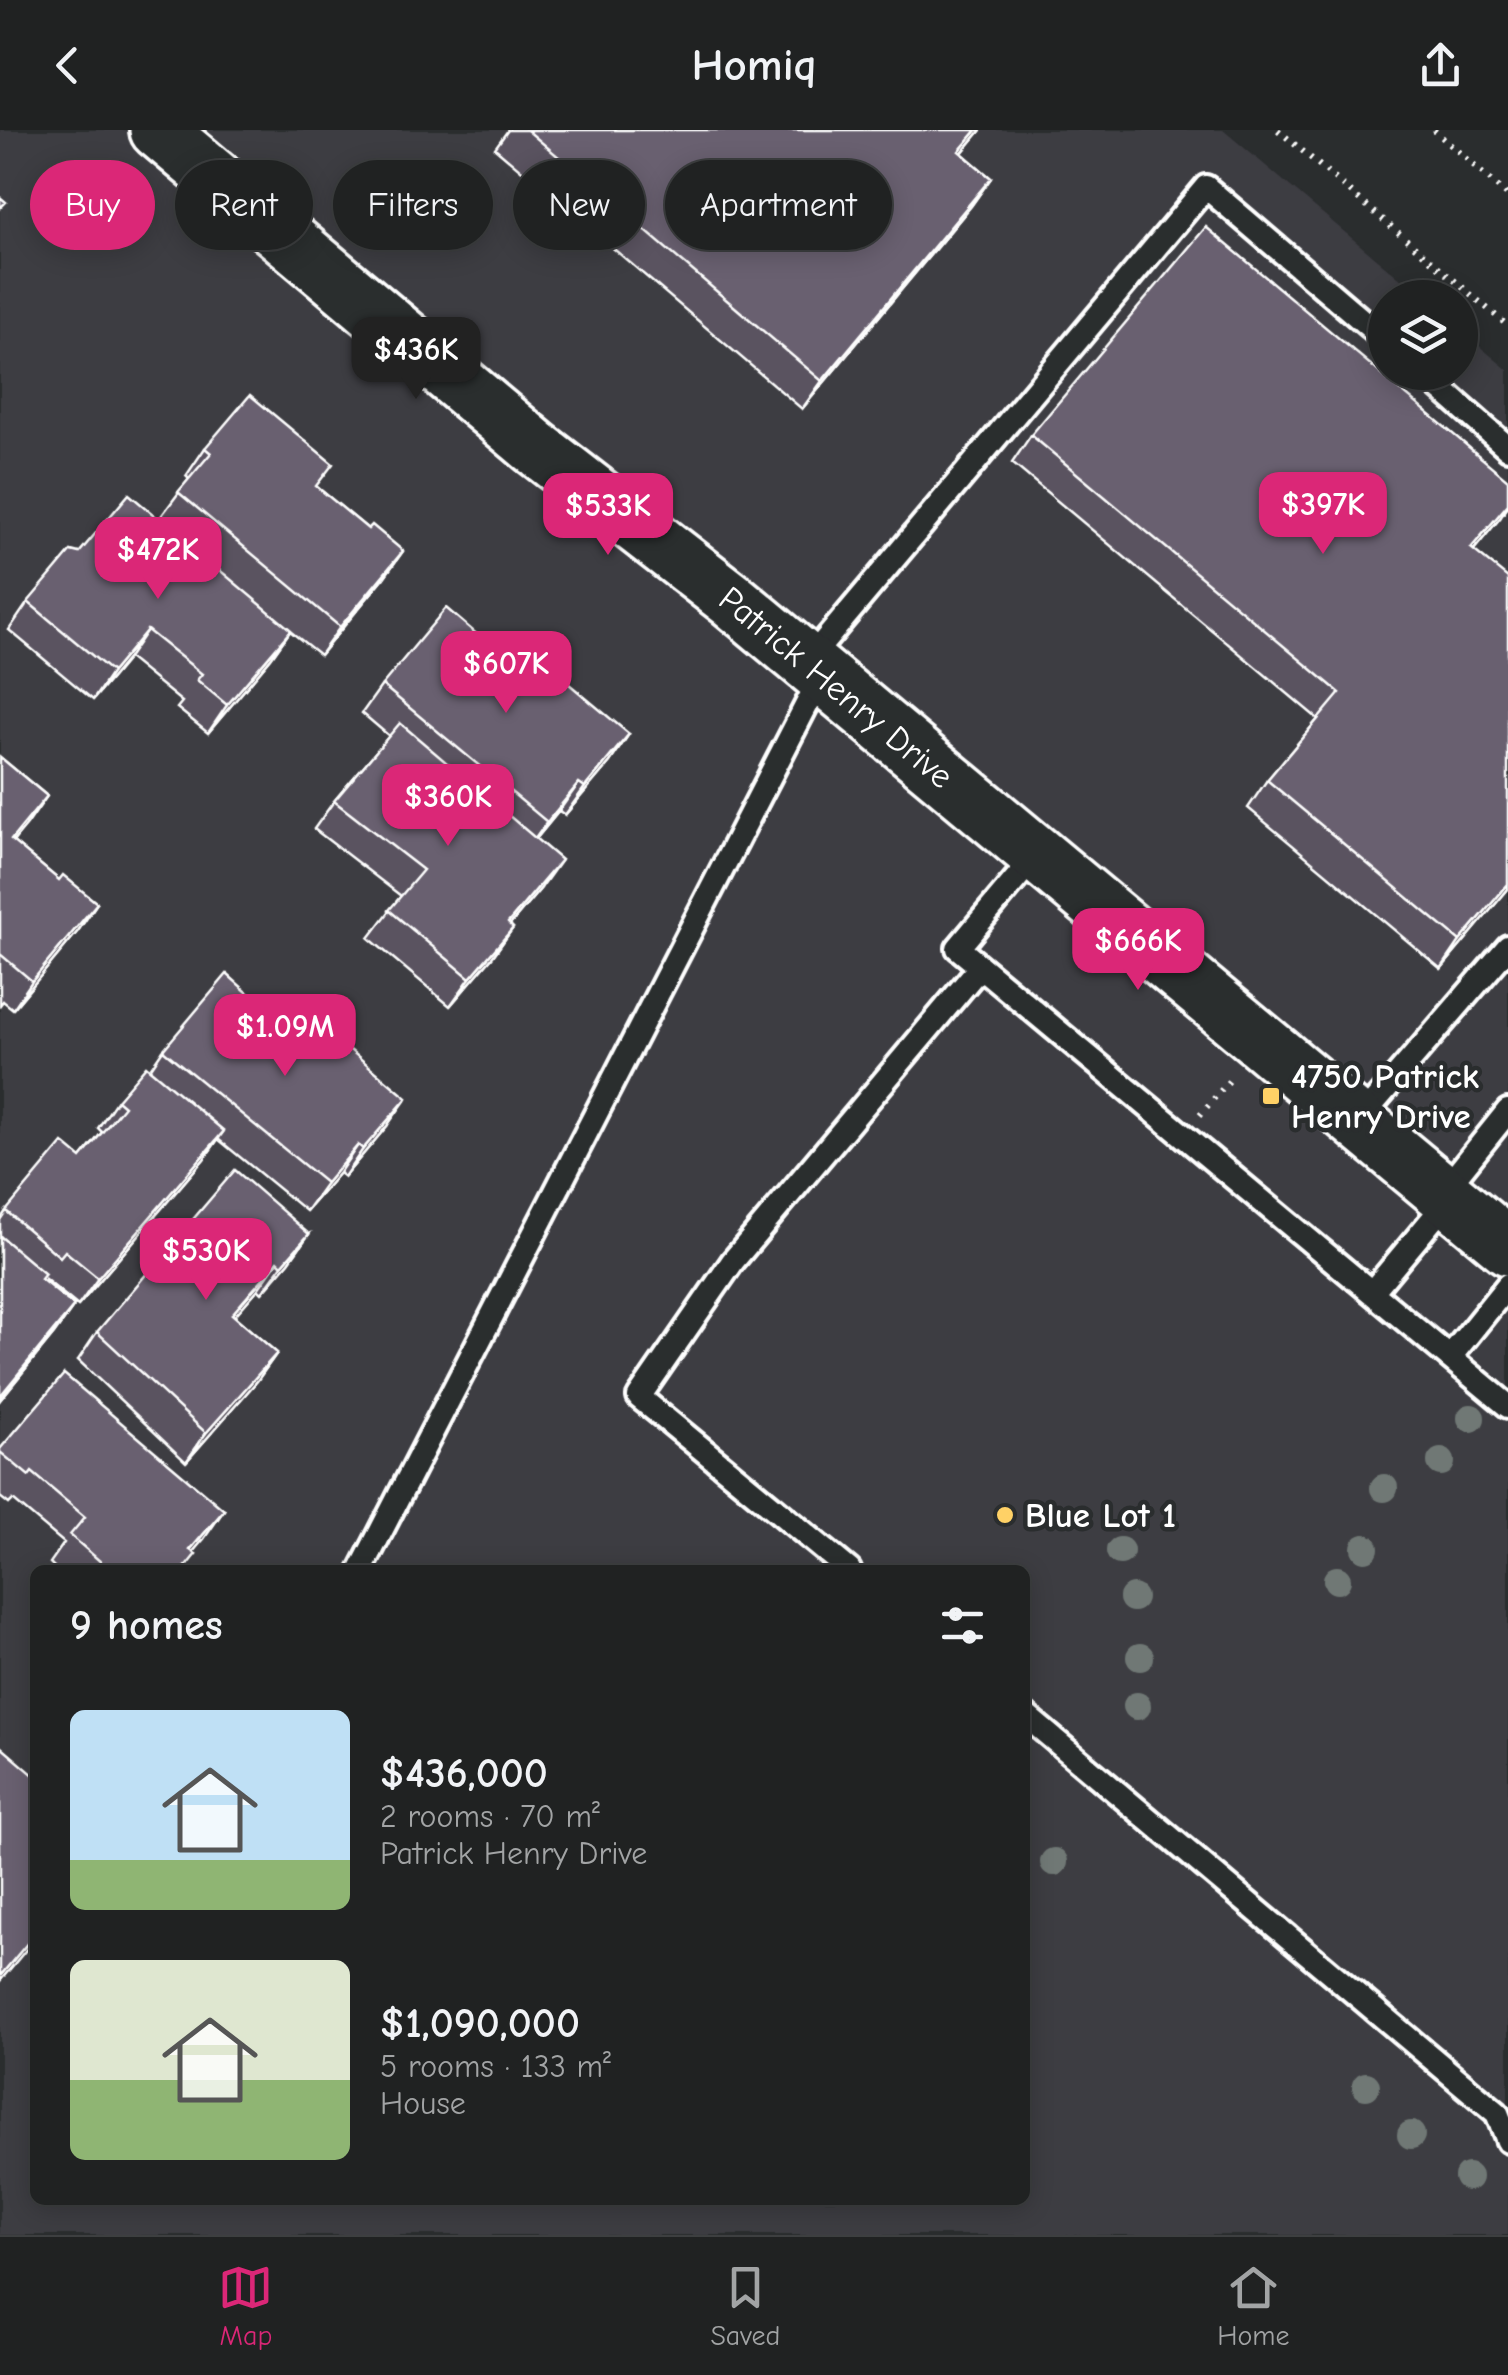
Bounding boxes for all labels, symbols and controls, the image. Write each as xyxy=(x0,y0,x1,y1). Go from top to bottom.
icon: back xyxy=(40,38,95,93)
icon: share xyxy=(1413,38,1468,93)
text: Homiq xyxy=(691,39,817,91)
chip: Buy xyxy=(30,160,155,250)
chip: Rent xyxy=(175,160,313,250)
chip: Filters xyxy=(333,160,493,250)
chip: New xyxy=(513,160,645,250)
chip: Apartment xyxy=(665,160,892,250)
map controls xyxy=(1368,280,1478,390)
button: layers xyxy=(1368,280,1478,390)
pin: $436K xyxy=(346,317,486,402)
text: $436K xyxy=(374,331,458,368)
pin: $397K xyxy=(1253,472,1393,557)
pin: $533K xyxy=(538,473,678,558)
text: $397K xyxy=(1281,486,1365,523)
text: $533K xyxy=(565,487,651,524)
pin: $472K xyxy=(88,517,228,602)
text: $472K xyxy=(117,531,199,568)
street label: Patrick Henry Drive xyxy=(711,578,962,797)
pin: $607K xyxy=(436,631,576,716)
text: $607K xyxy=(463,645,549,682)
pin: $360K xyxy=(378,764,518,849)
text: $360K xyxy=(404,778,492,815)
pin: $666K xyxy=(1068,908,1208,993)
text: $666K xyxy=(1094,922,1182,959)
pin: $1.09M xyxy=(204,994,366,1079)
text: $1.09M xyxy=(236,1008,334,1045)
place label: 4750 Patrick Henry Drive xyxy=(1291,1056,1479,1137)
marker: 4750 Patrick Henry Drive xyxy=(1260,1085,1282,1107)
pin: $530K xyxy=(136,1218,276,1303)
text: $530K xyxy=(162,1232,250,1269)
place label: Blue Lot 1 xyxy=(1025,1495,1176,1536)
marker: Blue Lot 1 xyxy=(994,1504,1016,1526)
icon: filters xyxy=(935,1598,990,1653)
text: 9 homes xyxy=(70,1601,223,1650)
text: $436,000 xyxy=(380,1749,548,1798)
icon: home xyxy=(150,1750,270,1870)
text: 2 rooms · 70 m² xyxy=(380,1798,600,1835)
text: Patrick Henry Drive xyxy=(380,1835,647,1872)
text: $1,090,000 xyxy=(380,1999,580,2048)
icon: home xyxy=(150,2000,270,2120)
text: 5 rooms · 133 m² xyxy=(380,2048,611,2085)
text: House xyxy=(380,2085,466,2122)
tab: Map xyxy=(218,2260,273,2352)
tab: Saved xyxy=(710,2260,780,2352)
tab: Home xyxy=(1217,2260,1290,2352)

